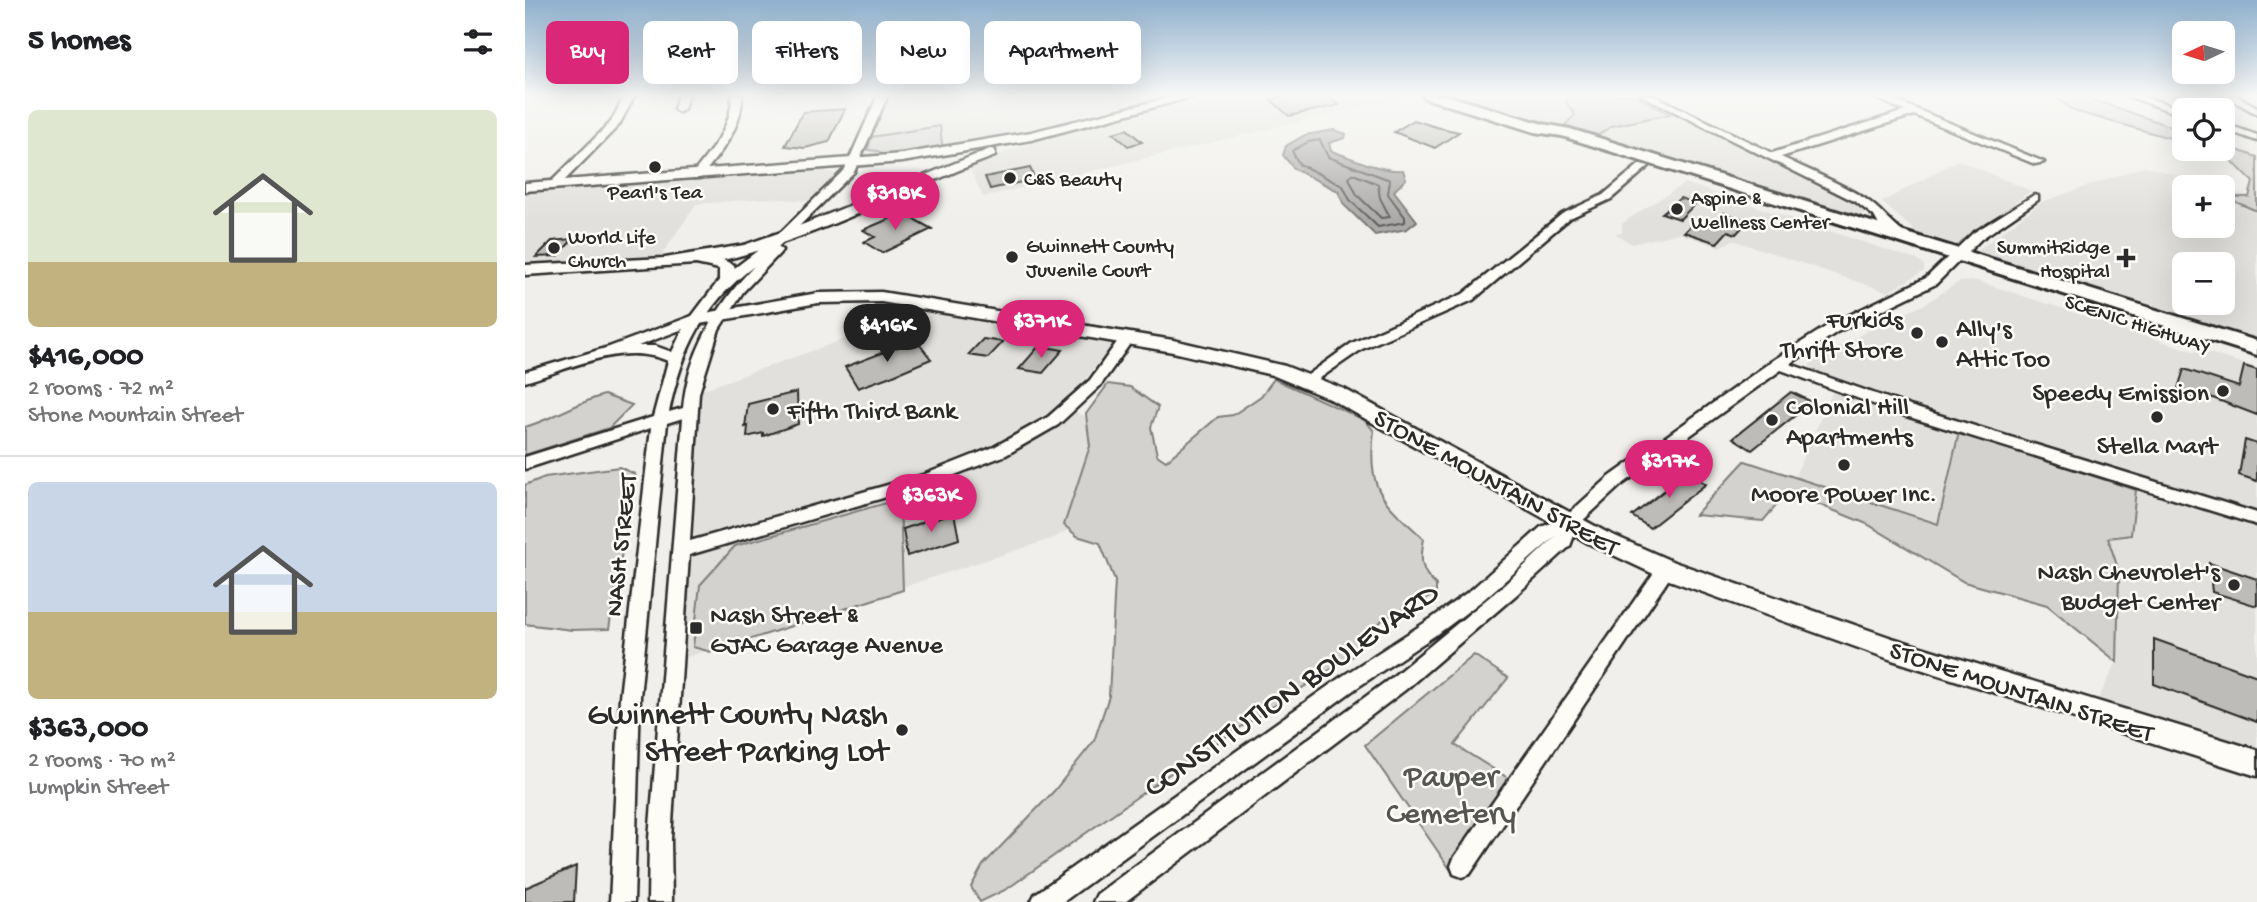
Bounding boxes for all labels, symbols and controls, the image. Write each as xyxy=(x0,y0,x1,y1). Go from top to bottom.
chip: Buy xyxy=(546,21,629,84)
chip: Rent xyxy=(643,21,738,84)
chip: Filters xyxy=(752,21,862,84)
chip: New xyxy=(876,21,970,84)
chip: Apartment xyxy=(984,21,1141,84)
north arrow xyxy=(2172,21,2235,84)
map controls xyxy=(2172,21,2235,315)
icon: filters xyxy=(459,23,497,61)
text: 5 homes xyxy=(28,25,130,60)
button: locate xyxy=(2172,98,2235,161)
icon: home xyxy=(200,155,326,281)
marker: Pearl's Tea xyxy=(647,159,663,175)
place label: C&S Beauty xyxy=(1024,169,1122,194)
marker: C&S Beauty xyxy=(1002,170,1018,186)
pin: $318K xyxy=(846,173,944,232)
button: + xyxy=(2172,175,2235,238)
text: $318K xyxy=(867,181,923,208)
place label: Pearl's Tea xyxy=(607,182,704,207)
place label: Aspine & Wellness Center xyxy=(1691,188,1831,237)
marker: Aspine & Wellness Center xyxy=(1669,201,1685,217)
place label: World Life Church xyxy=(568,227,657,276)
place label: Gwinnett County Juvenile Court xyxy=(1026,236,1174,285)
place label: SummitRidge Hospital xyxy=(1997,237,2111,286)
marker: World Life Church xyxy=(546,240,562,256)
marker: SummitRidge Hospital xyxy=(2116,248,2136,268)
marker: Gwinnett County Juvenile Court xyxy=(1004,249,1020,265)
button: − xyxy=(2172,252,2235,315)
street label: SCENIC HIGHWAY xyxy=(2061,291,2213,362)
pin: $371K xyxy=(992,300,1090,360)
pin: $416K xyxy=(838,304,936,364)
place label: Furkids Thrift Store xyxy=(1779,307,1904,368)
text: $371K xyxy=(1013,309,1069,336)
text: $416K xyxy=(860,313,914,340)
place label: Ally's Attic Too xyxy=(1956,316,2050,377)
marker: Furkids Thrift Store xyxy=(1909,325,1925,341)
marker: Ally's Attic Too xyxy=(1934,334,1950,350)
text: $416,000 xyxy=(28,341,144,376)
text: 2 rooms · 72 m² xyxy=(28,376,174,403)
place label: Speedy Emission xyxy=(2032,380,2210,411)
marker: Speedy Emission xyxy=(2215,383,2231,399)
place label: Colonial Hill Apartments xyxy=(1786,394,1914,455)
place label: Fifth Third Bank xyxy=(786,398,959,429)
marker: Fifth Third Bank xyxy=(765,401,781,417)
text: Stone Mountain Street xyxy=(28,403,243,430)
street label: STONE MOUNTAIN STREET xyxy=(1367,405,1624,566)
marker: Stella Mart xyxy=(2149,409,2165,425)
marker: Colonial Hill Apartments xyxy=(1764,412,1780,428)
place label: Stella Mart xyxy=(2097,433,2220,464)
pin: $317K xyxy=(1620,440,1718,500)
text: $317K xyxy=(1641,449,1697,476)
marker: Moore Power Inc. xyxy=(1836,457,1852,473)
street label: NASH STREET xyxy=(601,472,646,618)
pin: $363K xyxy=(882,475,980,534)
place label: Moore Power Inc. xyxy=(1751,481,1937,512)
text: $363K xyxy=(902,483,960,510)
icon: home xyxy=(200,527,326,653)
place label: Nash Chevrolet's Budget Center xyxy=(2037,559,2223,620)
street label: CONSTITUTION BOULEVARD xyxy=(1138,576,1448,808)
marker: Nash Chevrolet's Budget Center xyxy=(2226,577,2242,593)
place label: Nash Street & GJAC Garage Avenue xyxy=(710,602,943,663)
marker: Nash Street & GJAC Garage Avenue xyxy=(688,620,704,636)
street label: STONE MOUNTAIN STREET xyxy=(1885,637,2157,752)
place label: Gwinnett County Nash Street Parking Lot xyxy=(587,698,891,773)
text: $363,000 xyxy=(28,713,148,748)
marker: Gwinnett County Nash Street Parking Lot xyxy=(894,722,910,738)
text: 2 rooms · 70 m² xyxy=(28,748,176,775)
park label: Pauper Cemetery xyxy=(1386,760,1516,835)
text: Lumpkin Street xyxy=(28,775,168,802)

